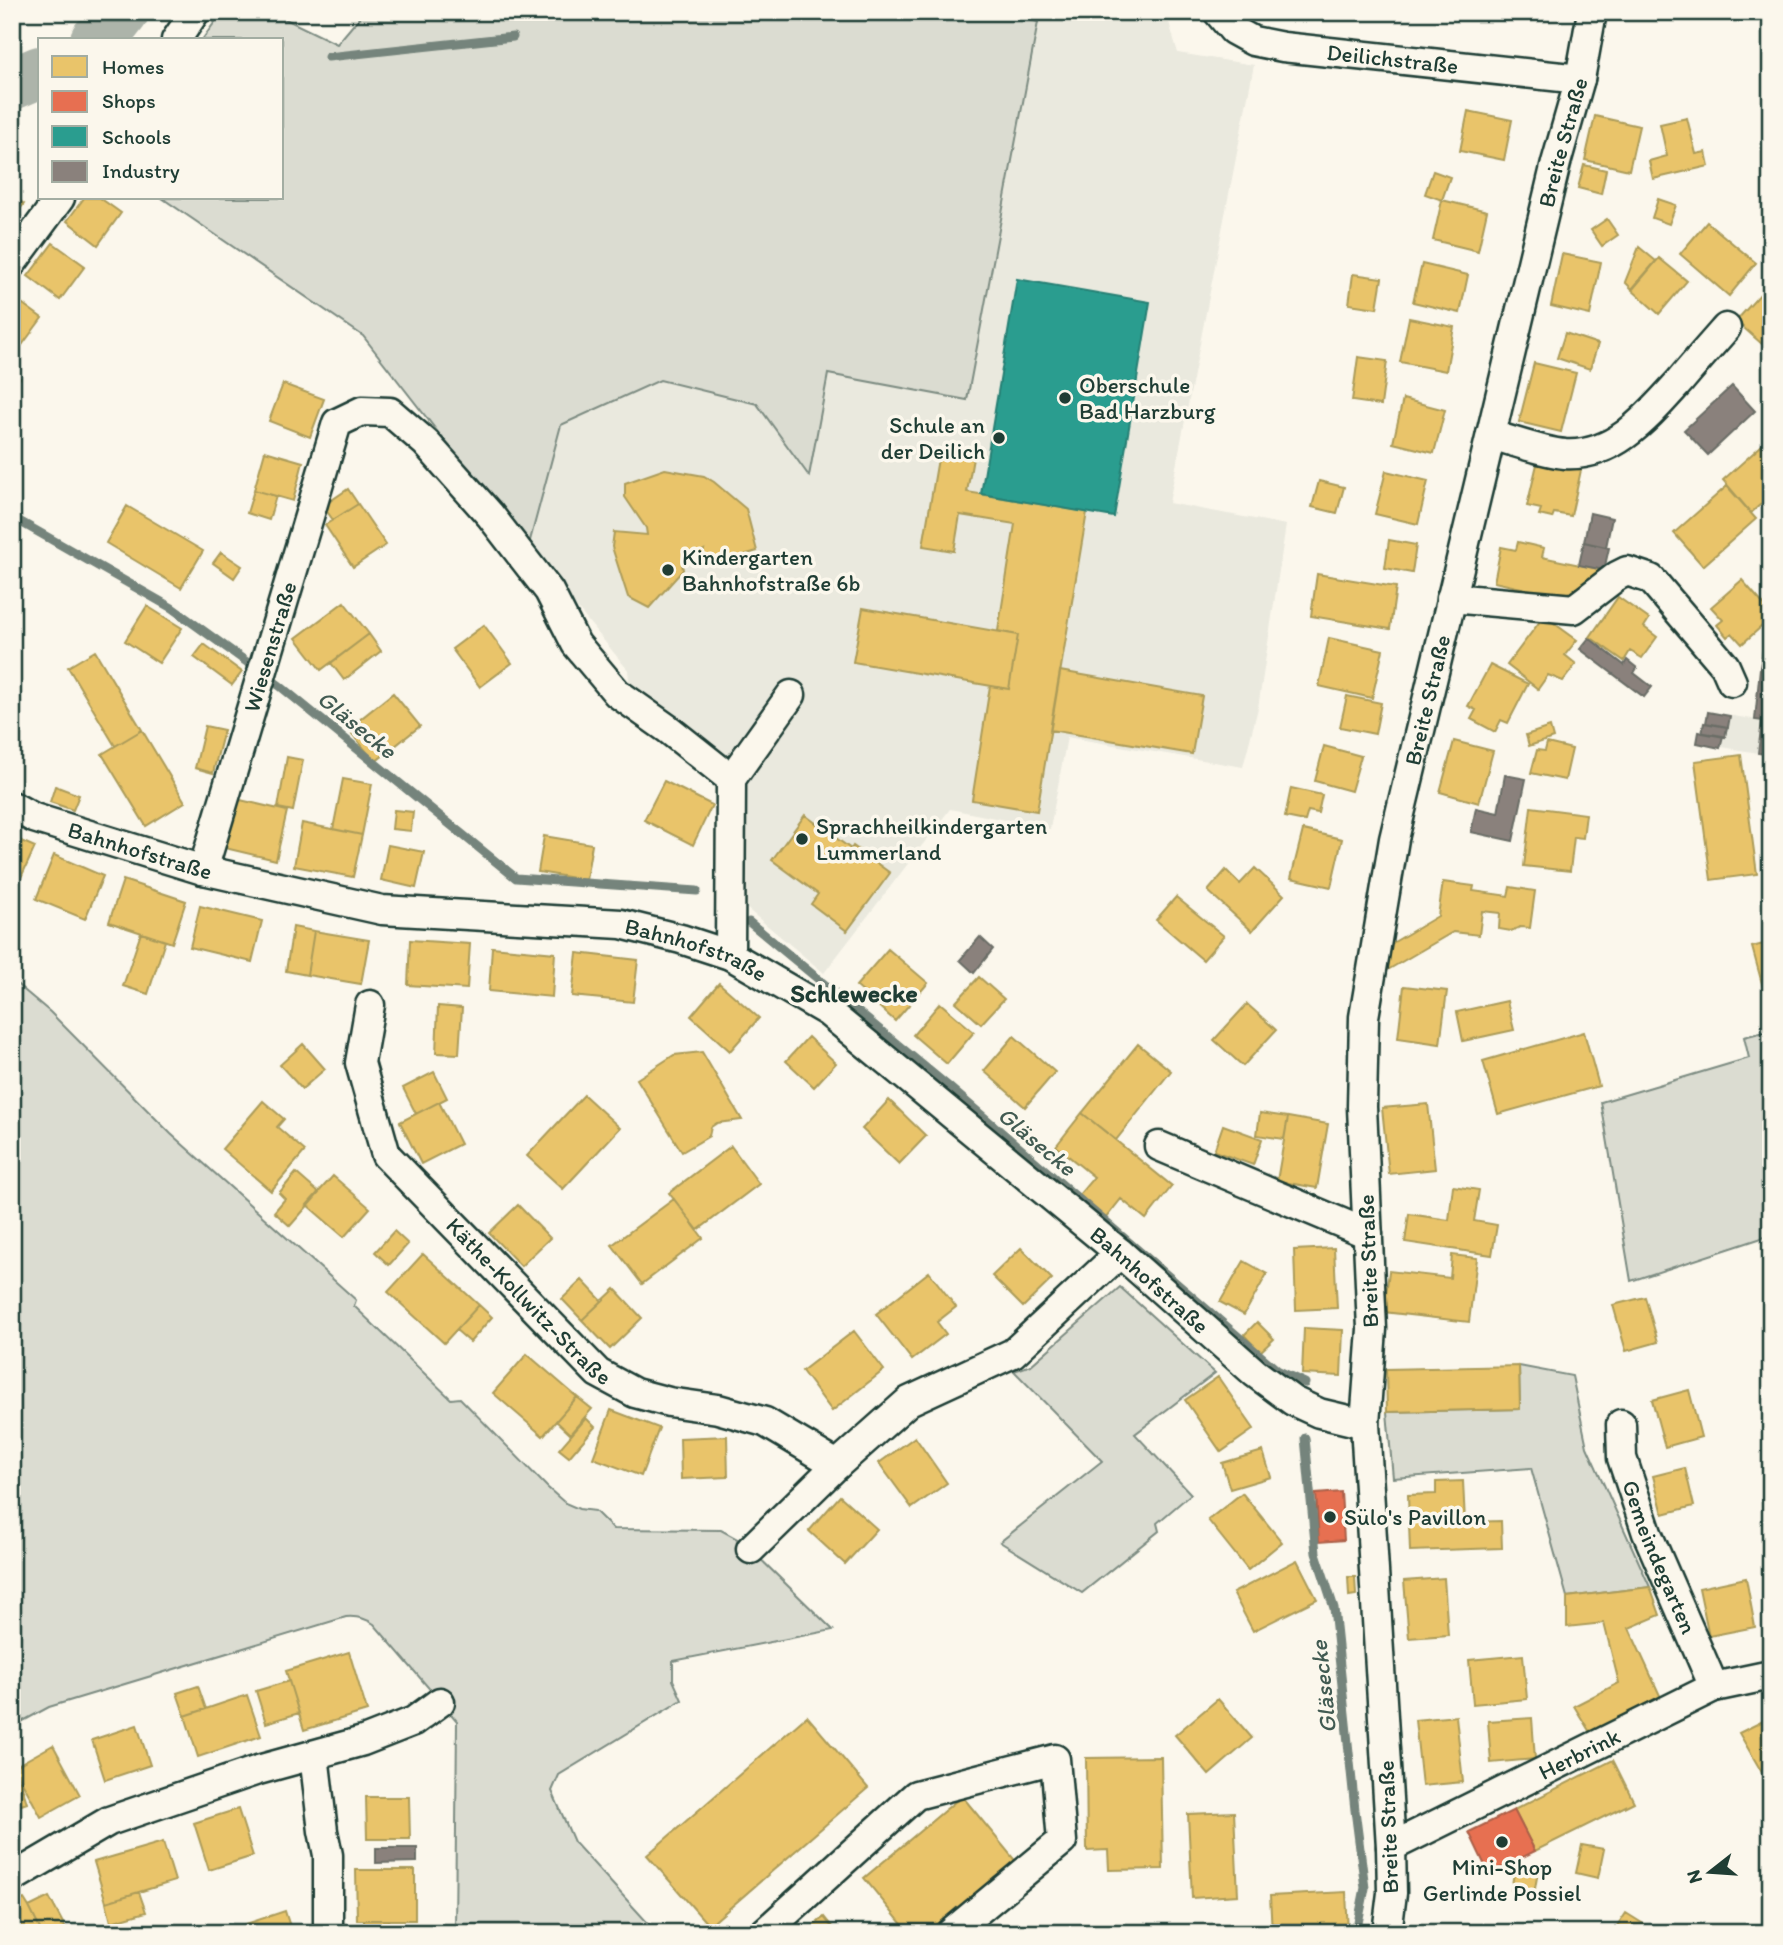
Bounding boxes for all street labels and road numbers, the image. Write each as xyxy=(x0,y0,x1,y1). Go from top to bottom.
street label: Deilichstraße xyxy=(1325,38,1460,80)
street label: Breite Straße xyxy=(1532,74,1594,210)
street label: Wiesenstraße xyxy=(237,578,303,715)
street label: Breite Straße xyxy=(1398,632,1456,768)
street label: Bahnhofstraße xyxy=(65,815,215,886)
street label: Bahnhofstraße xyxy=(622,912,772,987)
street label: Breite Straße xyxy=(1352,1194,1384,1328)
street label: Käthe-Kollwitz-Straße xyxy=(440,1212,616,1391)
street label: Bahnhofstraße xyxy=(1084,1220,1215,1340)
street label: Gemeindegarten xyxy=(1616,1477,1703,1638)
street label: Herbrink xyxy=(1534,1722,1625,1786)
street label: Breite Straße xyxy=(1372,1760,1404,1894)

